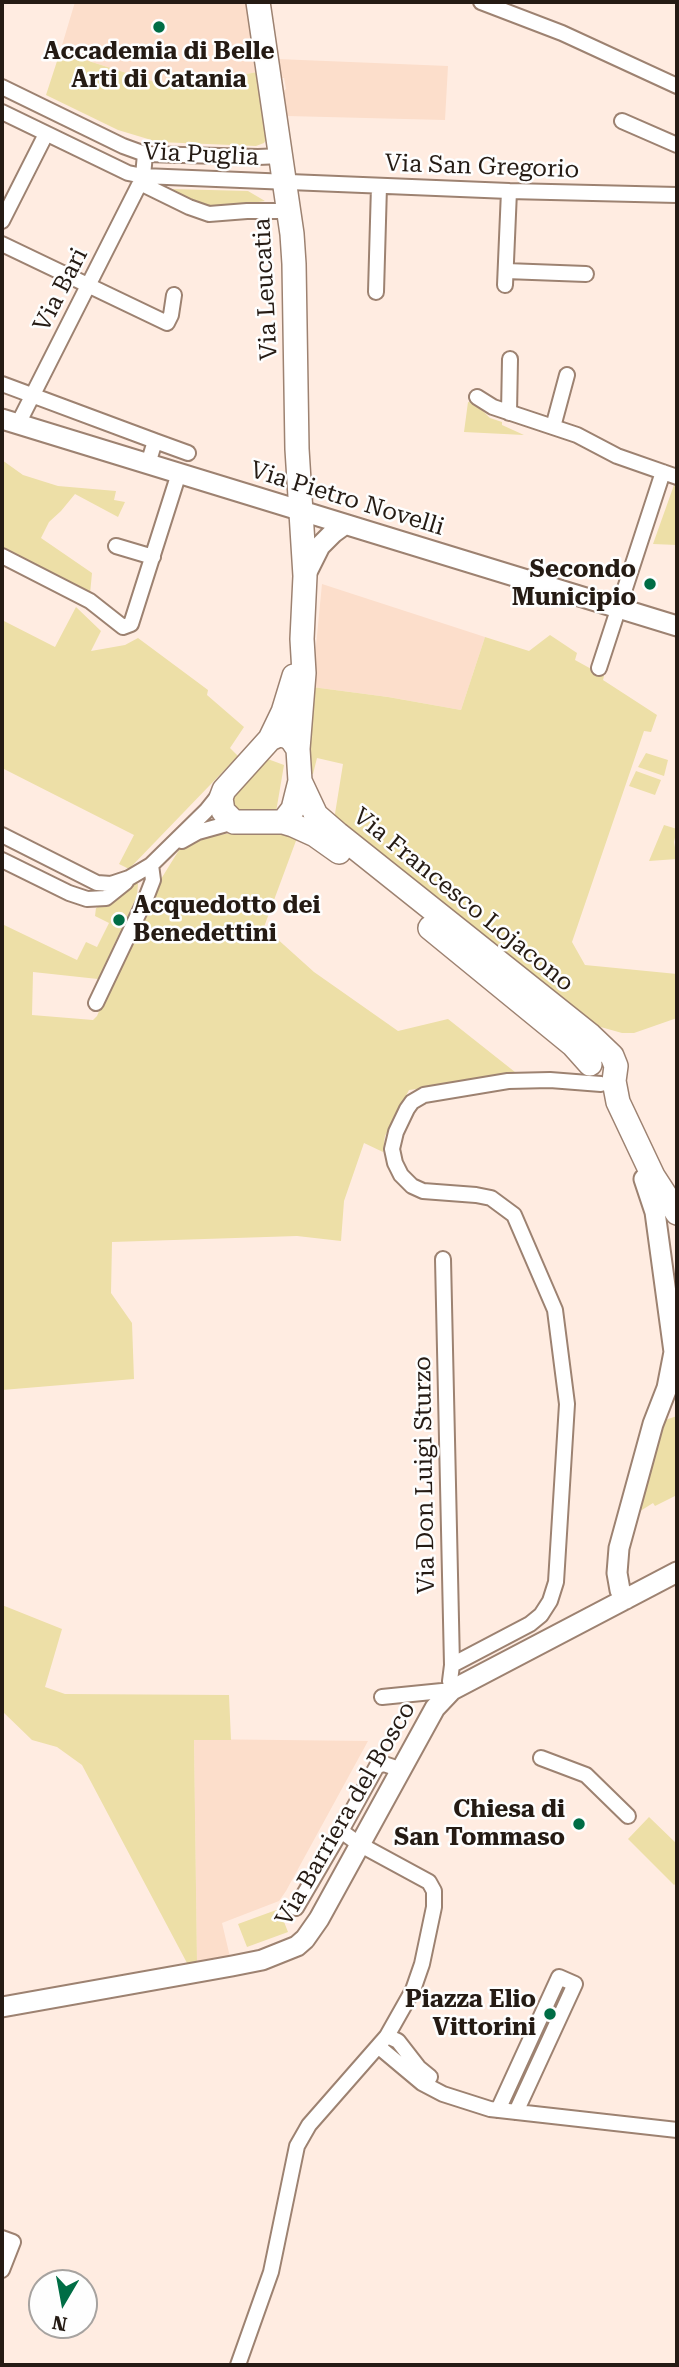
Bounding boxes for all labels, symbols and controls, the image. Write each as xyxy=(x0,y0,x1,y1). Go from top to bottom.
marker: Accademia di Belle Arti di Catania xyxy=(151,19,167,35)
place label: Accademia di Belle Arti di Catania xyxy=(43,38,275,94)
street label: Via Puglia xyxy=(142,138,260,172)
street label: Via San Gregorio xyxy=(384,149,580,185)
street label: Via Leucatia xyxy=(248,217,284,361)
street label: Via Bari xyxy=(28,243,94,337)
street label: Via Pietro Novelli xyxy=(247,456,447,542)
place label: Secondo Municipio xyxy=(512,556,636,612)
marker: Secondo Municipio xyxy=(642,576,658,592)
street label: Via Francesco Lojacono xyxy=(347,802,579,998)
place label: Acquedotto dei Benedettini xyxy=(133,892,320,948)
marker: Acquedotto dei Benedettini xyxy=(111,912,127,928)
street label: Via Don Luigi Sturzo xyxy=(409,1356,441,1594)
street label: Via Barriera del Bosco xyxy=(270,1697,422,1931)
place label: Chiesa di San Tommaso xyxy=(394,1796,565,1852)
marker: Chiesa di San Tommaso xyxy=(571,1816,587,1832)
place label: Piazza Elio Vittorini xyxy=(405,1986,536,2042)
marker: Piazza Elio Vittorini xyxy=(542,2006,558,2022)
north arrow xyxy=(28,2269,98,2339)
text: N xyxy=(50,2311,69,2336)

